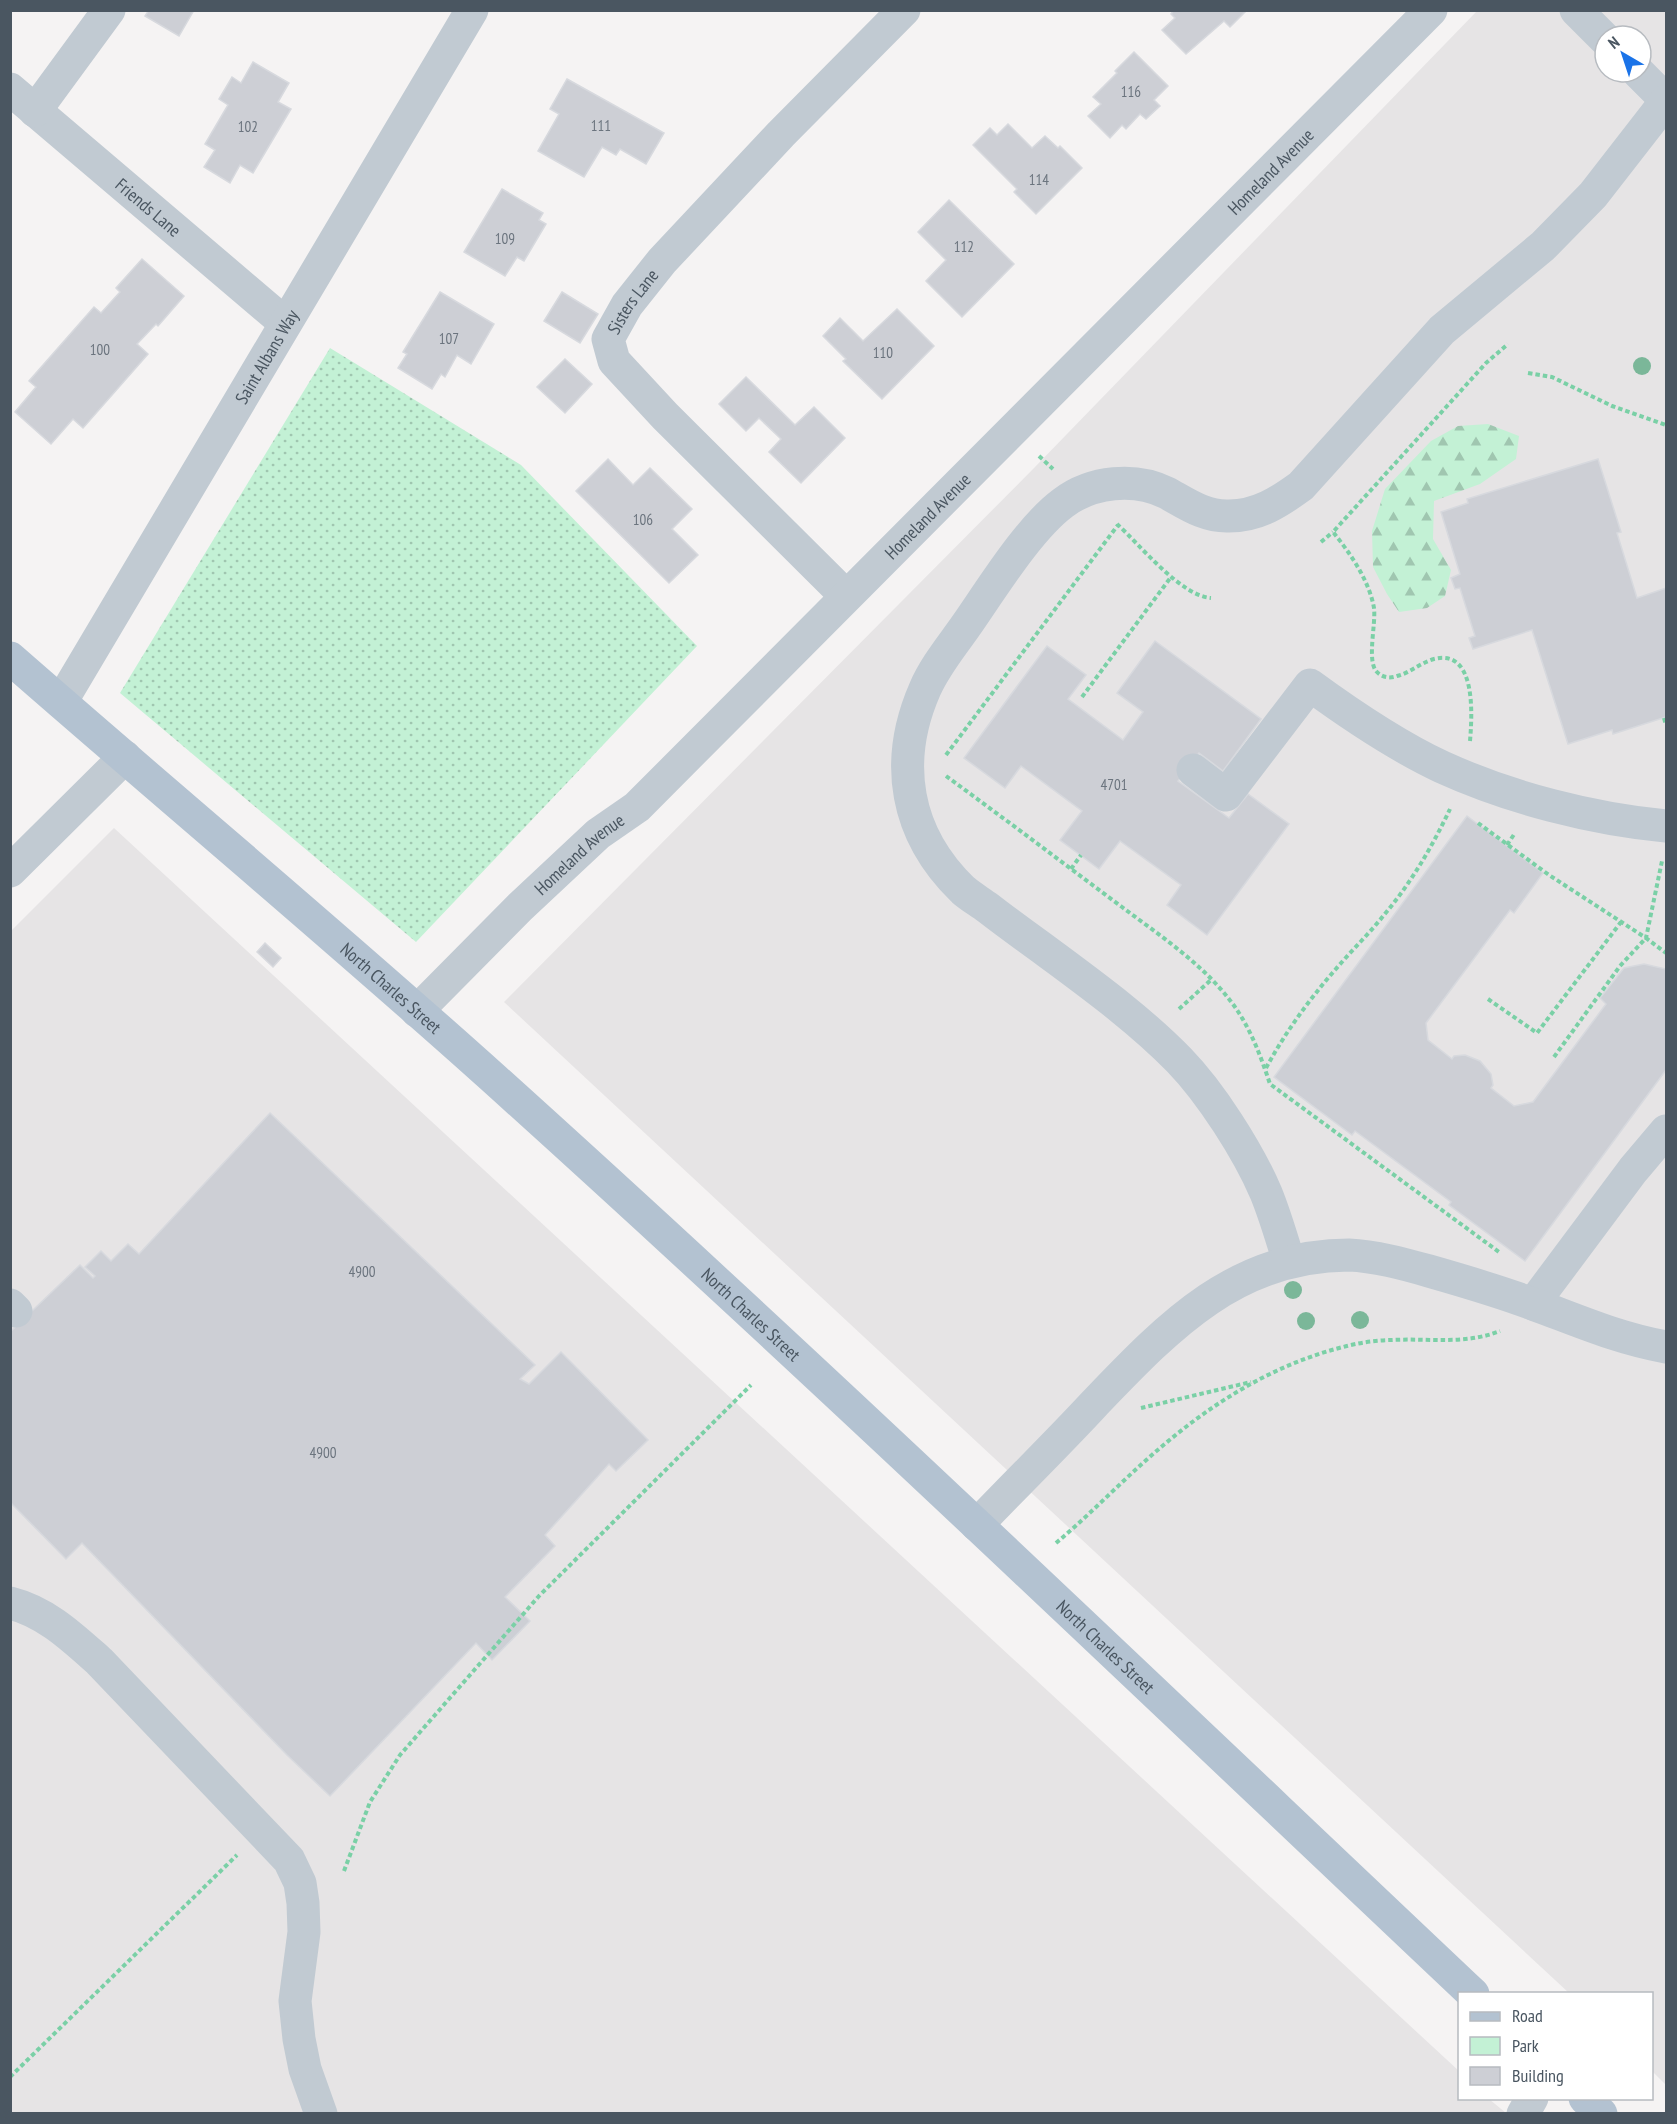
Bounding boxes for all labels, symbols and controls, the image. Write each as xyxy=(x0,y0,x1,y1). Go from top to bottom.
north arrow xyxy=(1593,24,1653,84)
text: N xyxy=(1604,32,1623,53)
house number: 116 xyxy=(1121,82,1141,101)
house number: 111 xyxy=(591,116,611,135)
house number: 102 xyxy=(238,117,258,136)
street label: Homeland Avenue xyxy=(1222,123,1318,219)
house number: 114 xyxy=(1029,170,1049,189)
street label: Friends Lane xyxy=(111,173,186,241)
house number: 109 xyxy=(495,229,515,248)
house number: 112 xyxy=(954,237,974,256)
street label: Sisters Lane xyxy=(602,264,663,338)
street label: Saint Albans Way xyxy=(229,305,303,408)
house number: 107 xyxy=(439,329,459,348)
house number: 100 xyxy=(90,340,110,359)
house number: 110 xyxy=(873,343,893,362)
street label: Homeland Avenue xyxy=(879,468,975,564)
house number: 106 xyxy=(633,510,653,529)
house number: 4701 xyxy=(1100,775,1128,794)
street label: Homeland Avenue xyxy=(529,808,628,899)
street label: North Charles Street xyxy=(336,937,446,1038)
house number: 4900 xyxy=(348,1262,376,1281)
street label: North Charles Street xyxy=(697,1263,806,1366)
house number: 4900 xyxy=(309,1443,337,1462)
street label: North Charles Street xyxy=(1052,1595,1160,1698)
legend xyxy=(1458,1992,1653,2100)
text: Road xyxy=(1512,2004,1543,2027)
text: Park xyxy=(1512,2034,1539,2057)
text: Building xyxy=(1512,2064,1564,2087)

